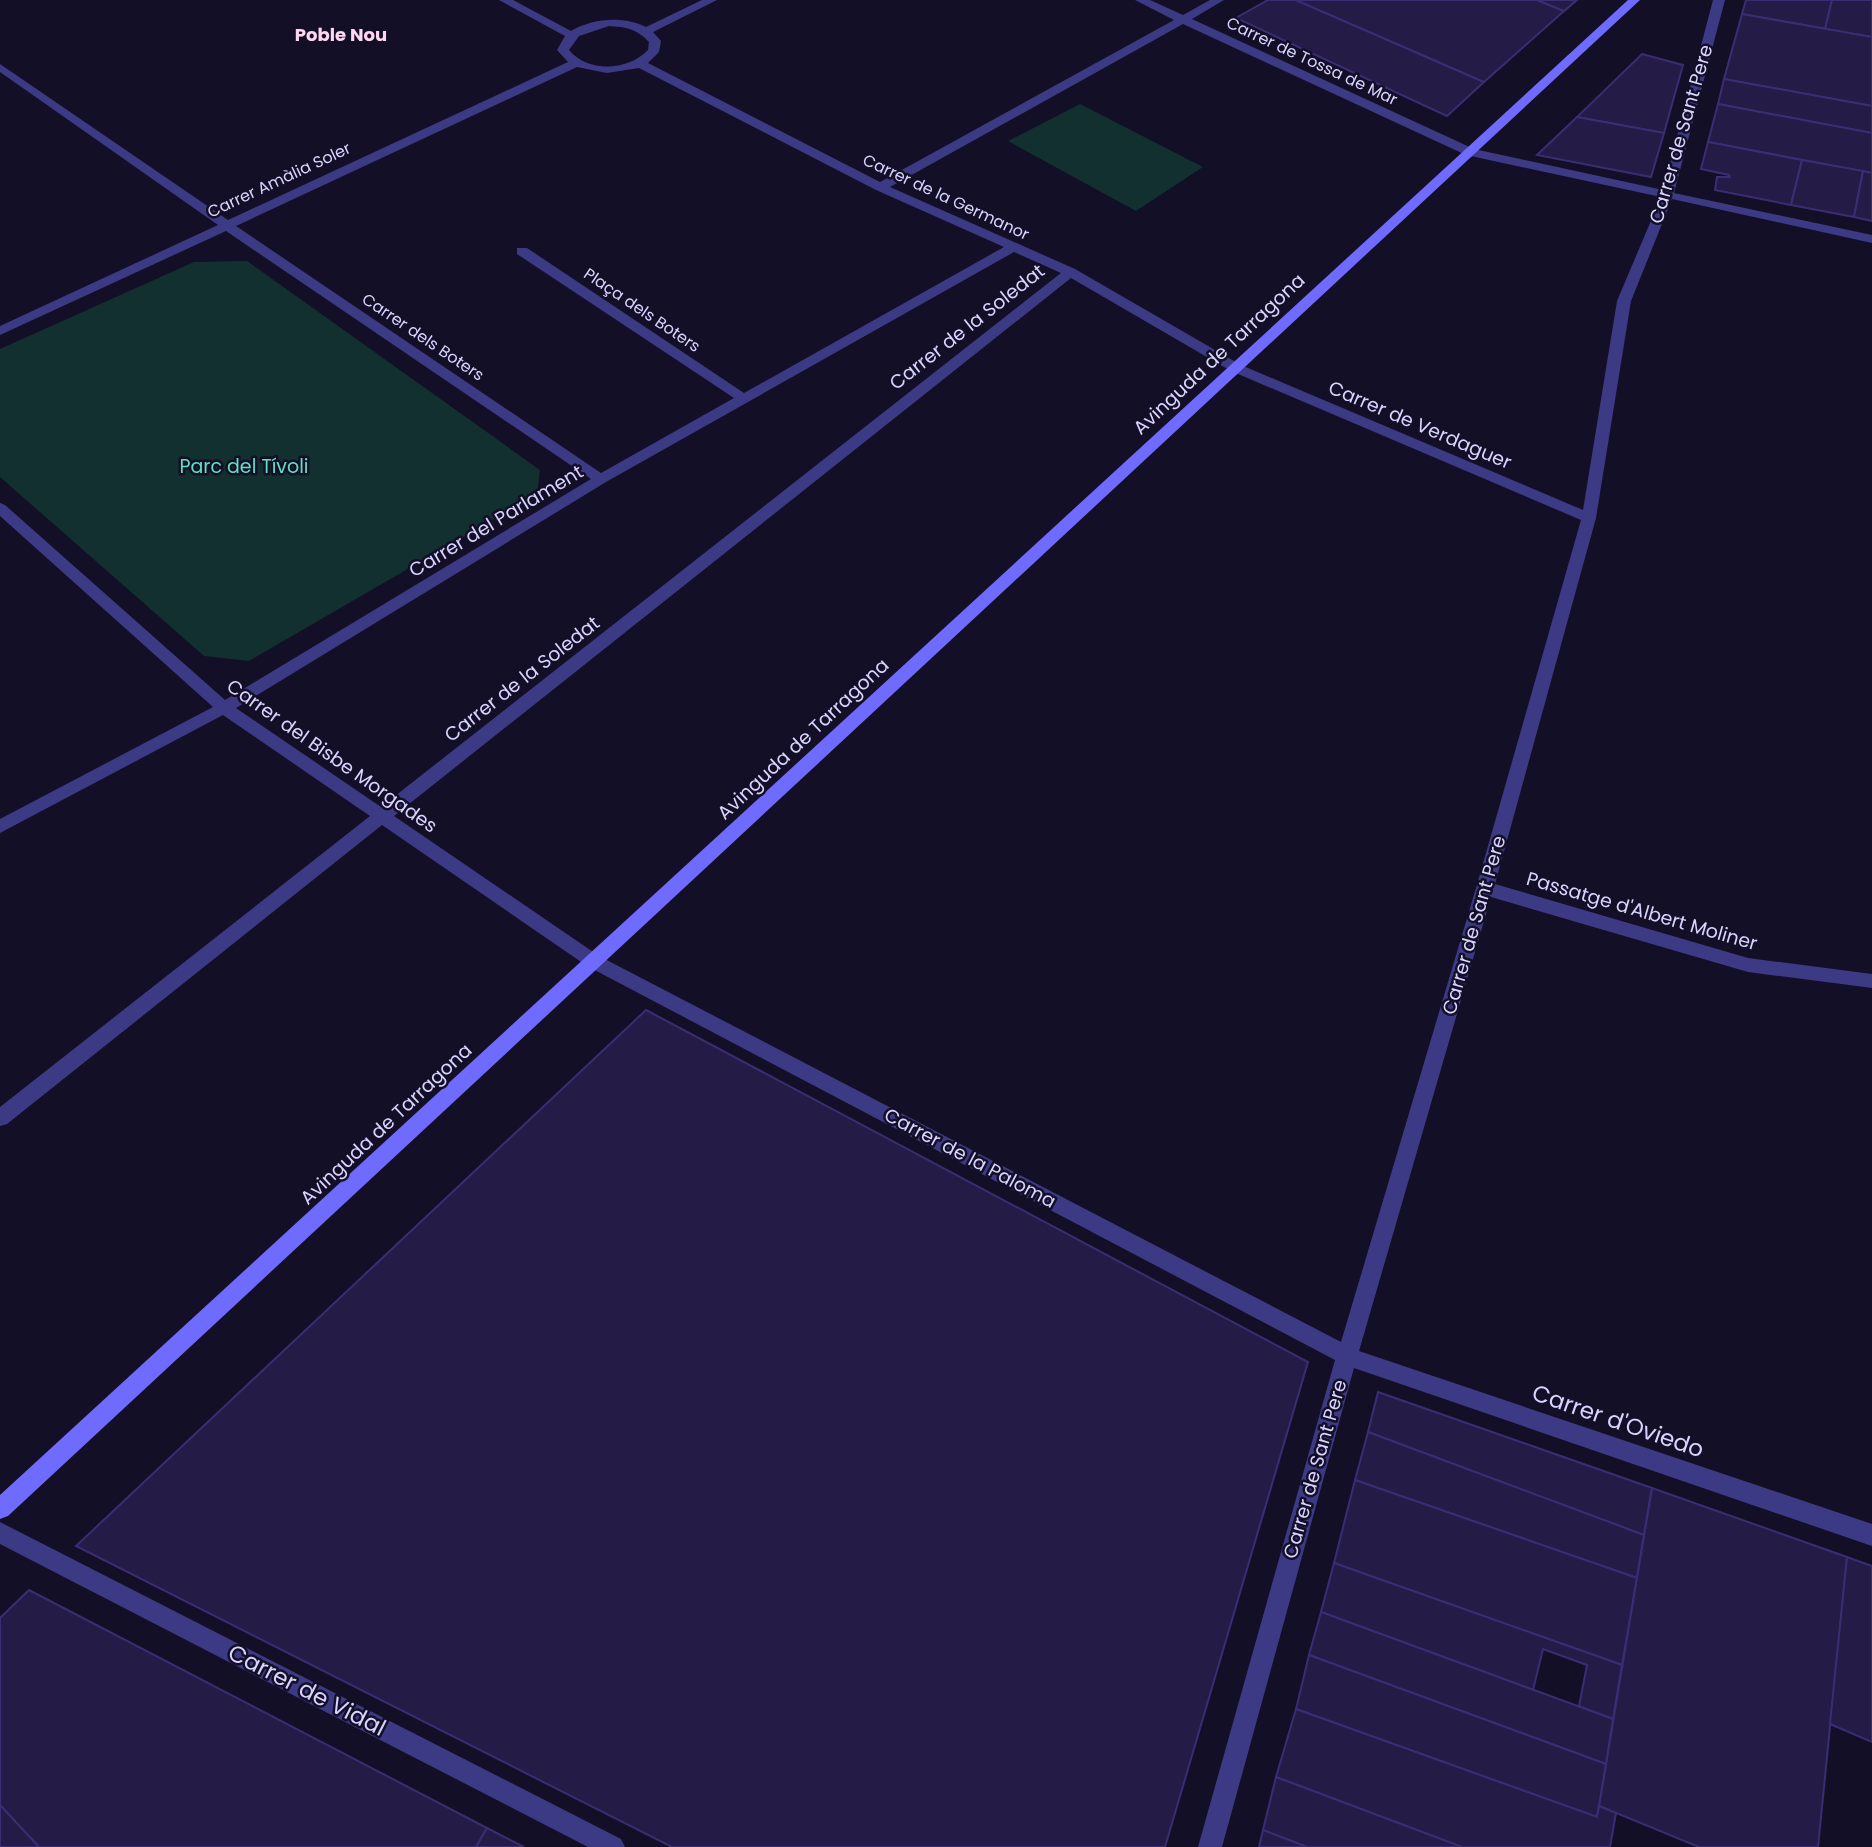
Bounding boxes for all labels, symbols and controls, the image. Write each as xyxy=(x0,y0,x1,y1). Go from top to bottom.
street label: Carrer de Tossa de Mar xyxy=(1223,11,1401,111)
district label: Poble Nou xyxy=(295,22,387,47)
street label: Carrer de Sant Pere xyxy=(1643,41,1719,227)
street label: Carrer Amàlia Soler xyxy=(204,137,354,223)
street label: Carrer de la Germanor xyxy=(859,148,1033,246)
street label: Carrer de la Soledat xyxy=(884,258,1050,396)
street label: Plaça dels Boters xyxy=(579,262,705,358)
street label: Avinguda de Tarragona xyxy=(1127,267,1311,441)
street label: Carrer dels Boters xyxy=(357,288,489,386)
street label: Carrer de Verdaguer xyxy=(1324,374,1516,476)
park label: Parc del Tívoli xyxy=(179,453,309,480)
street label: Carrer del Parlament xyxy=(404,458,588,584)
street label: Carrer de la Soledat xyxy=(439,610,605,748)
street label: Avinguda de Tarragona xyxy=(711,652,895,826)
street label: Carrer del Bisbe Morgades xyxy=(221,673,443,839)
street label: Carrer de Sant Pere xyxy=(1436,832,1512,1018)
street label: Passatge d'Albert Moliner xyxy=(1523,865,1761,957)
street label: Avinguda de Tarragona xyxy=(294,1037,478,1211)
street label: Carrer de la Paloma xyxy=(879,1101,1061,1215)
street label: Carrer de Sant Pere xyxy=(1277,1376,1353,1562)
street label: Carrer d'Oviedo xyxy=(1528,1377,1708,1465)
street label: Carrer de Vidal xyxy=(223,1636,391,1744)

